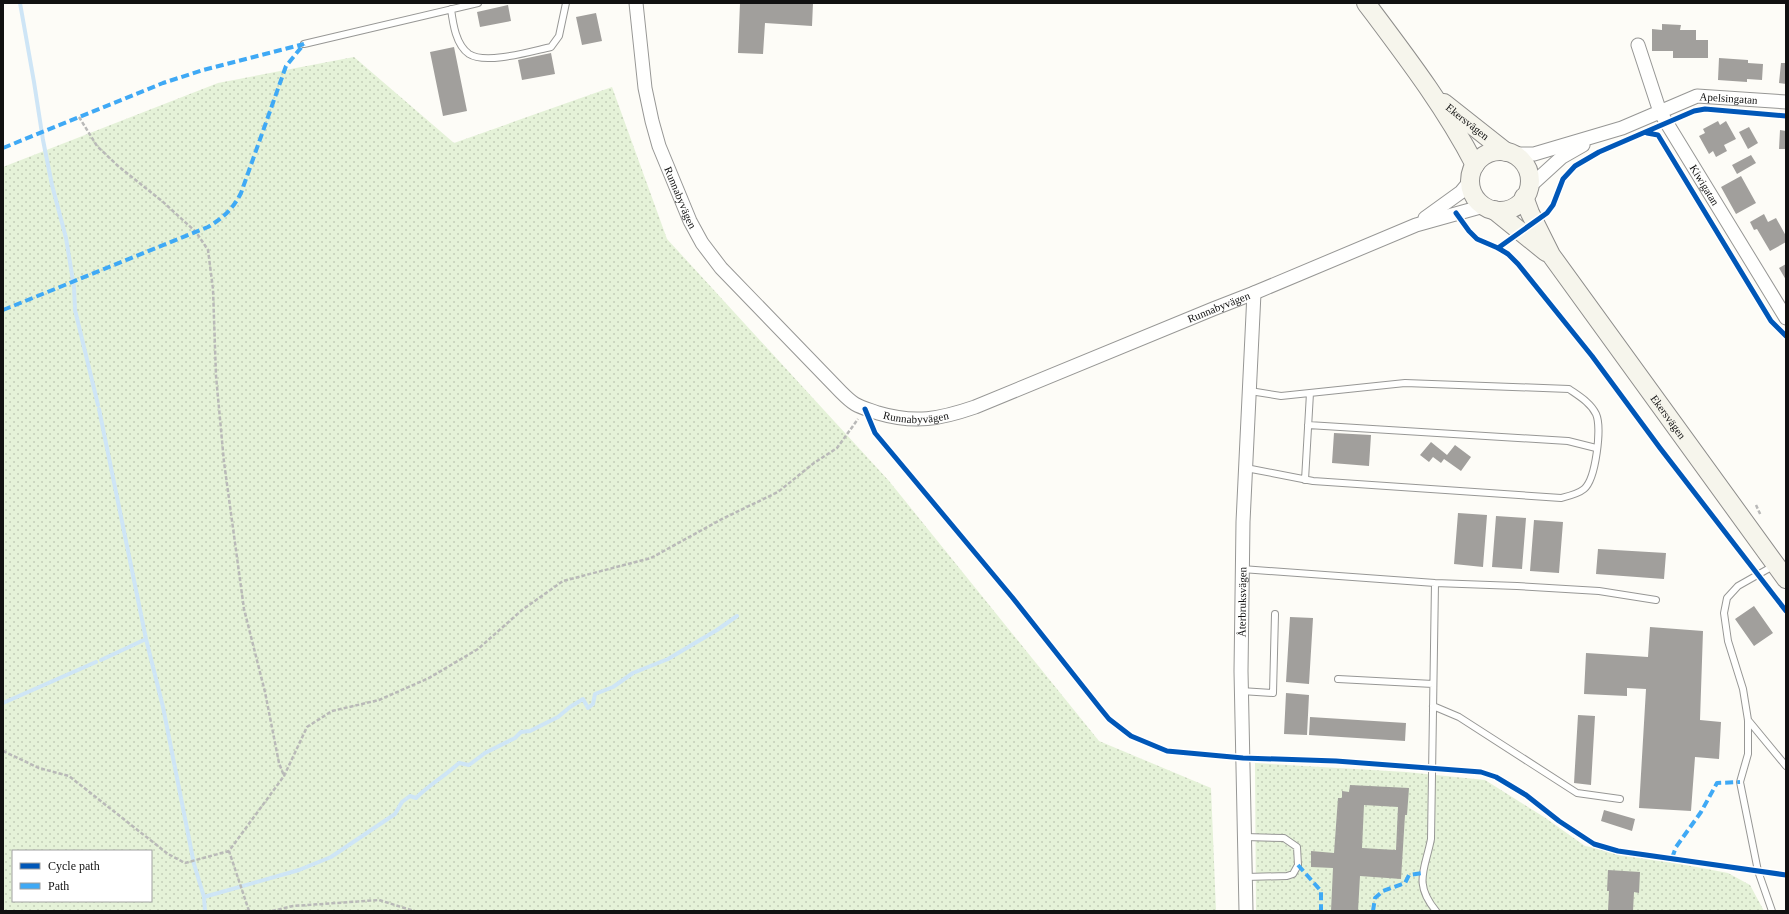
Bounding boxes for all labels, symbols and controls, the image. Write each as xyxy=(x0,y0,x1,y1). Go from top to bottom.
street label: Apelsingatan xyxy=(1699,90,1759,106)
street label: Ekersvägen xyxy=(1444,101,1492,143)
street label: Kiwigatan xyxy=(1688,162,1722,208)
street label: Runnabyvägen xyxy=(662,165,699,231)
street label: Runnabyvägen xyxy=(1186,289,1252,325)
street label: Ekersvägen xyxy=(1648,393,1689,442)
street label: Runnabyvägen xyxy=(882,409,950,425)
street label: Återbruksvägen xyxy=(1235,566,1248,637)
legend xyxy=(12,850,152,902)
text: Cycle path xyxy=(48,859,100,873)
text: Path xyxy=(48,879,69,893)

